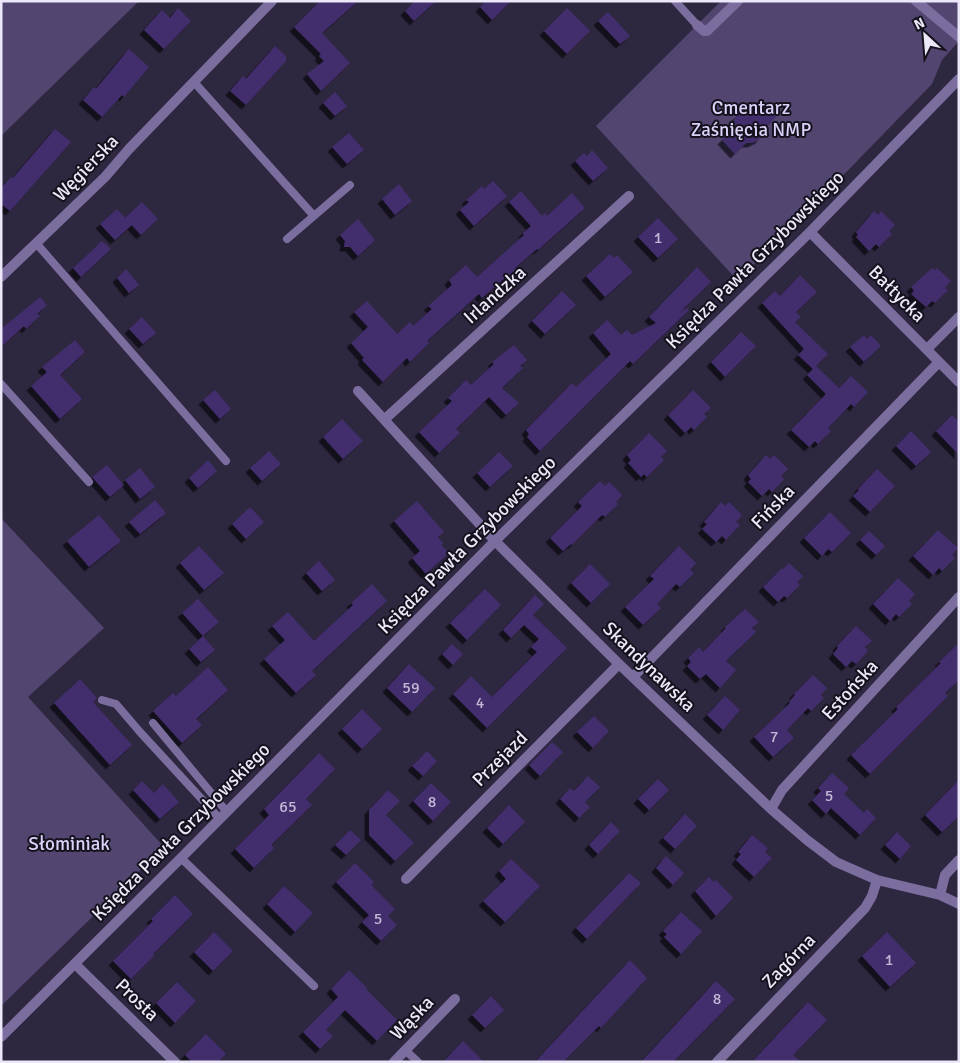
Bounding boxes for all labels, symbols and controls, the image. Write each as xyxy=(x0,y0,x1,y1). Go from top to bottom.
north arrow xyxy=(900,10,950,60)
text: N xyxy=(911,14,928,34)
park label: Cmentarz Zaśnięcia NMP xyxy=(691,96,811,142)
street label: Węgierska xyxy=(48,129,124,207)
street label: Księdza Pawła Grzybowskiego xyxy=(661,166,849,354)
house number: 1 xyxy=(654,228,662,248)
street label: Bałtycka xyxy=(863,260,931,328)
street label: Irlandzka xyxy=(459,261,531,329)
street label: Księdza Pawła Grzybowskiego xyxy=(373,451,561,639)
street label: Fińska xyxy=(746,480,800,534)
street label: Skandynawska xyxy=(597,617,701,717)
street label: Estońska xyxy=(817,655,883,725)
house number: 59 xyxy=(402,678,420,698)
house number: 4 xyxy=(476,693,485,713)
street label: Przejazd xyxy=(467,726,533,792)
house number: 7 xyxy=(770,727,778,747)
street label: Księdza Pawła Grzybowskiego xyxy=(87,738,275,926)
house number: 5 xyxy=(825,786,833,806)
house number: 8 xyxy=(428,792,436,812)
house number: 65 xyxy=(279,797,297,817)
park label: Słominiak xyxy=(28,832,110,856)
house number: 5 xyxy=(374,909,382,929)
street label: Zagórna xyxy=(757,929,821,993)
house number: 1 xyxy=(885,950,893,970)
street label: Prosta xyxy=(110,973,164,1027)
house number: 8 xyxy=(713,989,721,1009)
street label: Wąska xyxy=(385,991,439,1045)

